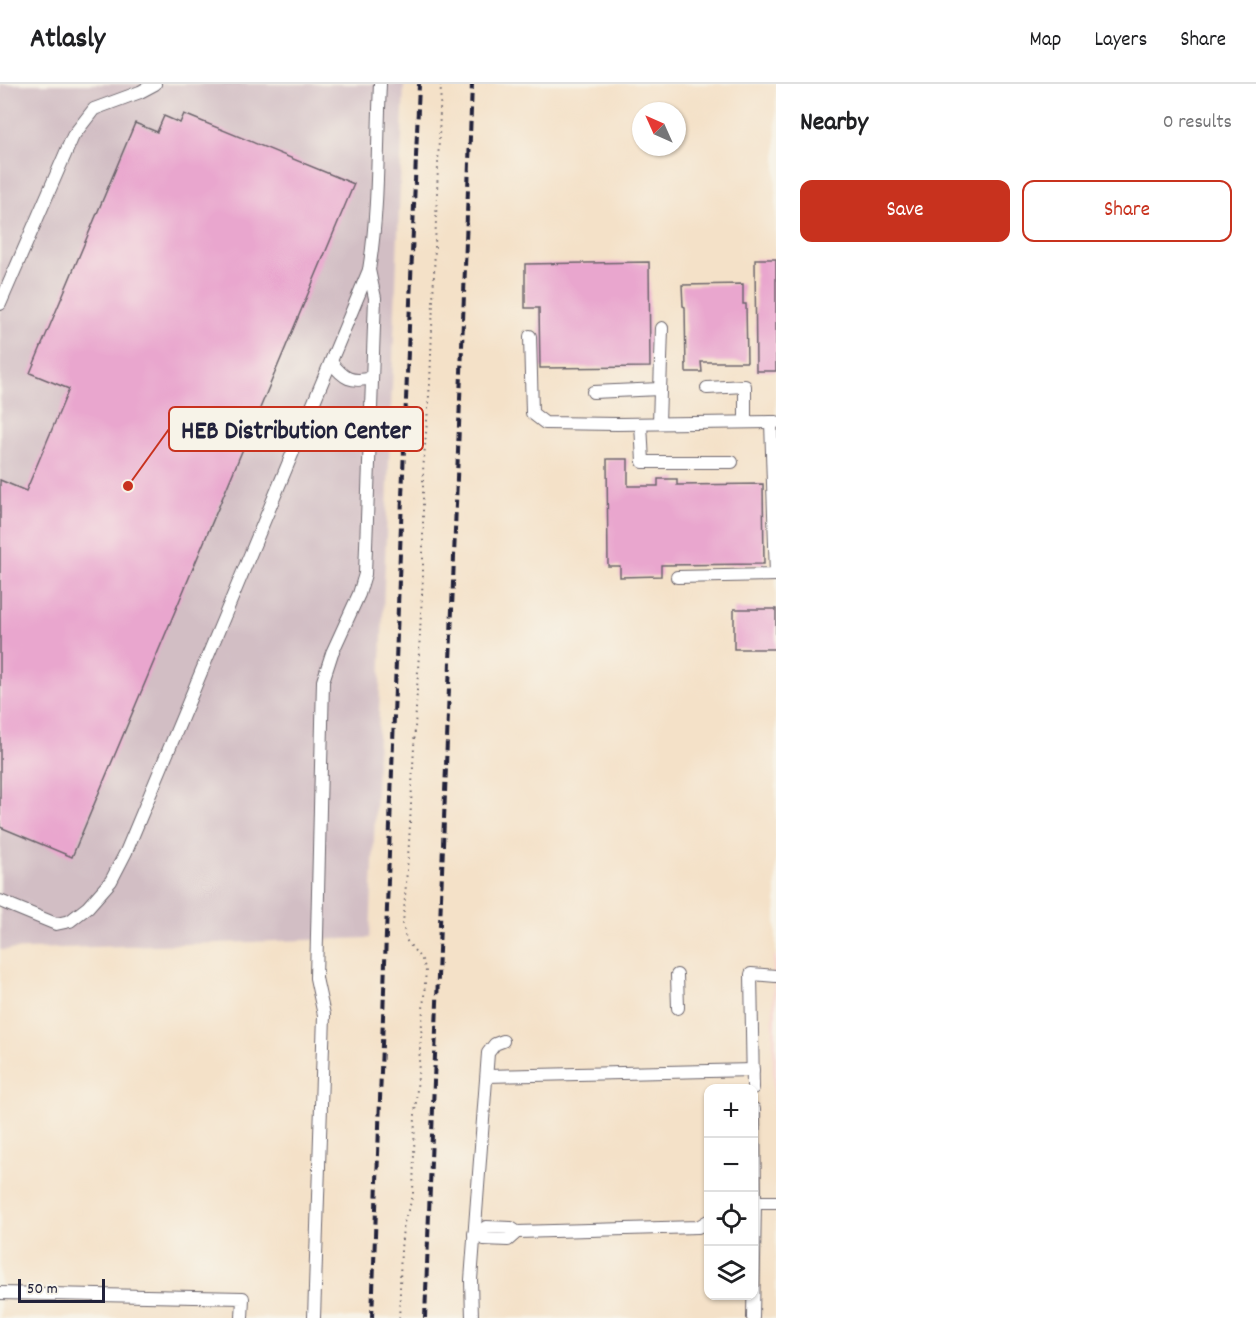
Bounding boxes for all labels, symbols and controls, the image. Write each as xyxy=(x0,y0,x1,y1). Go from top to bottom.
text: Atlasly xyxy=(30,21,105,61)
text: Map xyxy=(1030,26,1061,56)
text: Layers xyxy=(1094,26,1147,56)
text: Share xyxy=(1180,26,1226,56)
north arrow xyxy=(632,102,686,156)
text: Nearby xyxy=(800,105,868,142)
text: 0 results xyxy=(1163,109,1232,137)
button: Save xyxy=(800,180,1010,242)
button: Share xyxy=(1022,180,1232,242)
callout: HEB Distribution Center xyxy=(169,407,423,451)
text: HEB Distribution Center xyxy=(181,414,411,451)
map controls xyxy=(704,1084,758,1300)
button: + xyxy=(704,1084,758,1138)
button: − xyxy=(704,1138,758,1192)
button: locate xyxy=(704,1192,758,1246)
button: layers xyxy=(704,1246,758,1300)
scale bar xyxy=(18,1276,105,1304)
text: 50 m xyxy=(27,1278,58,1301)

